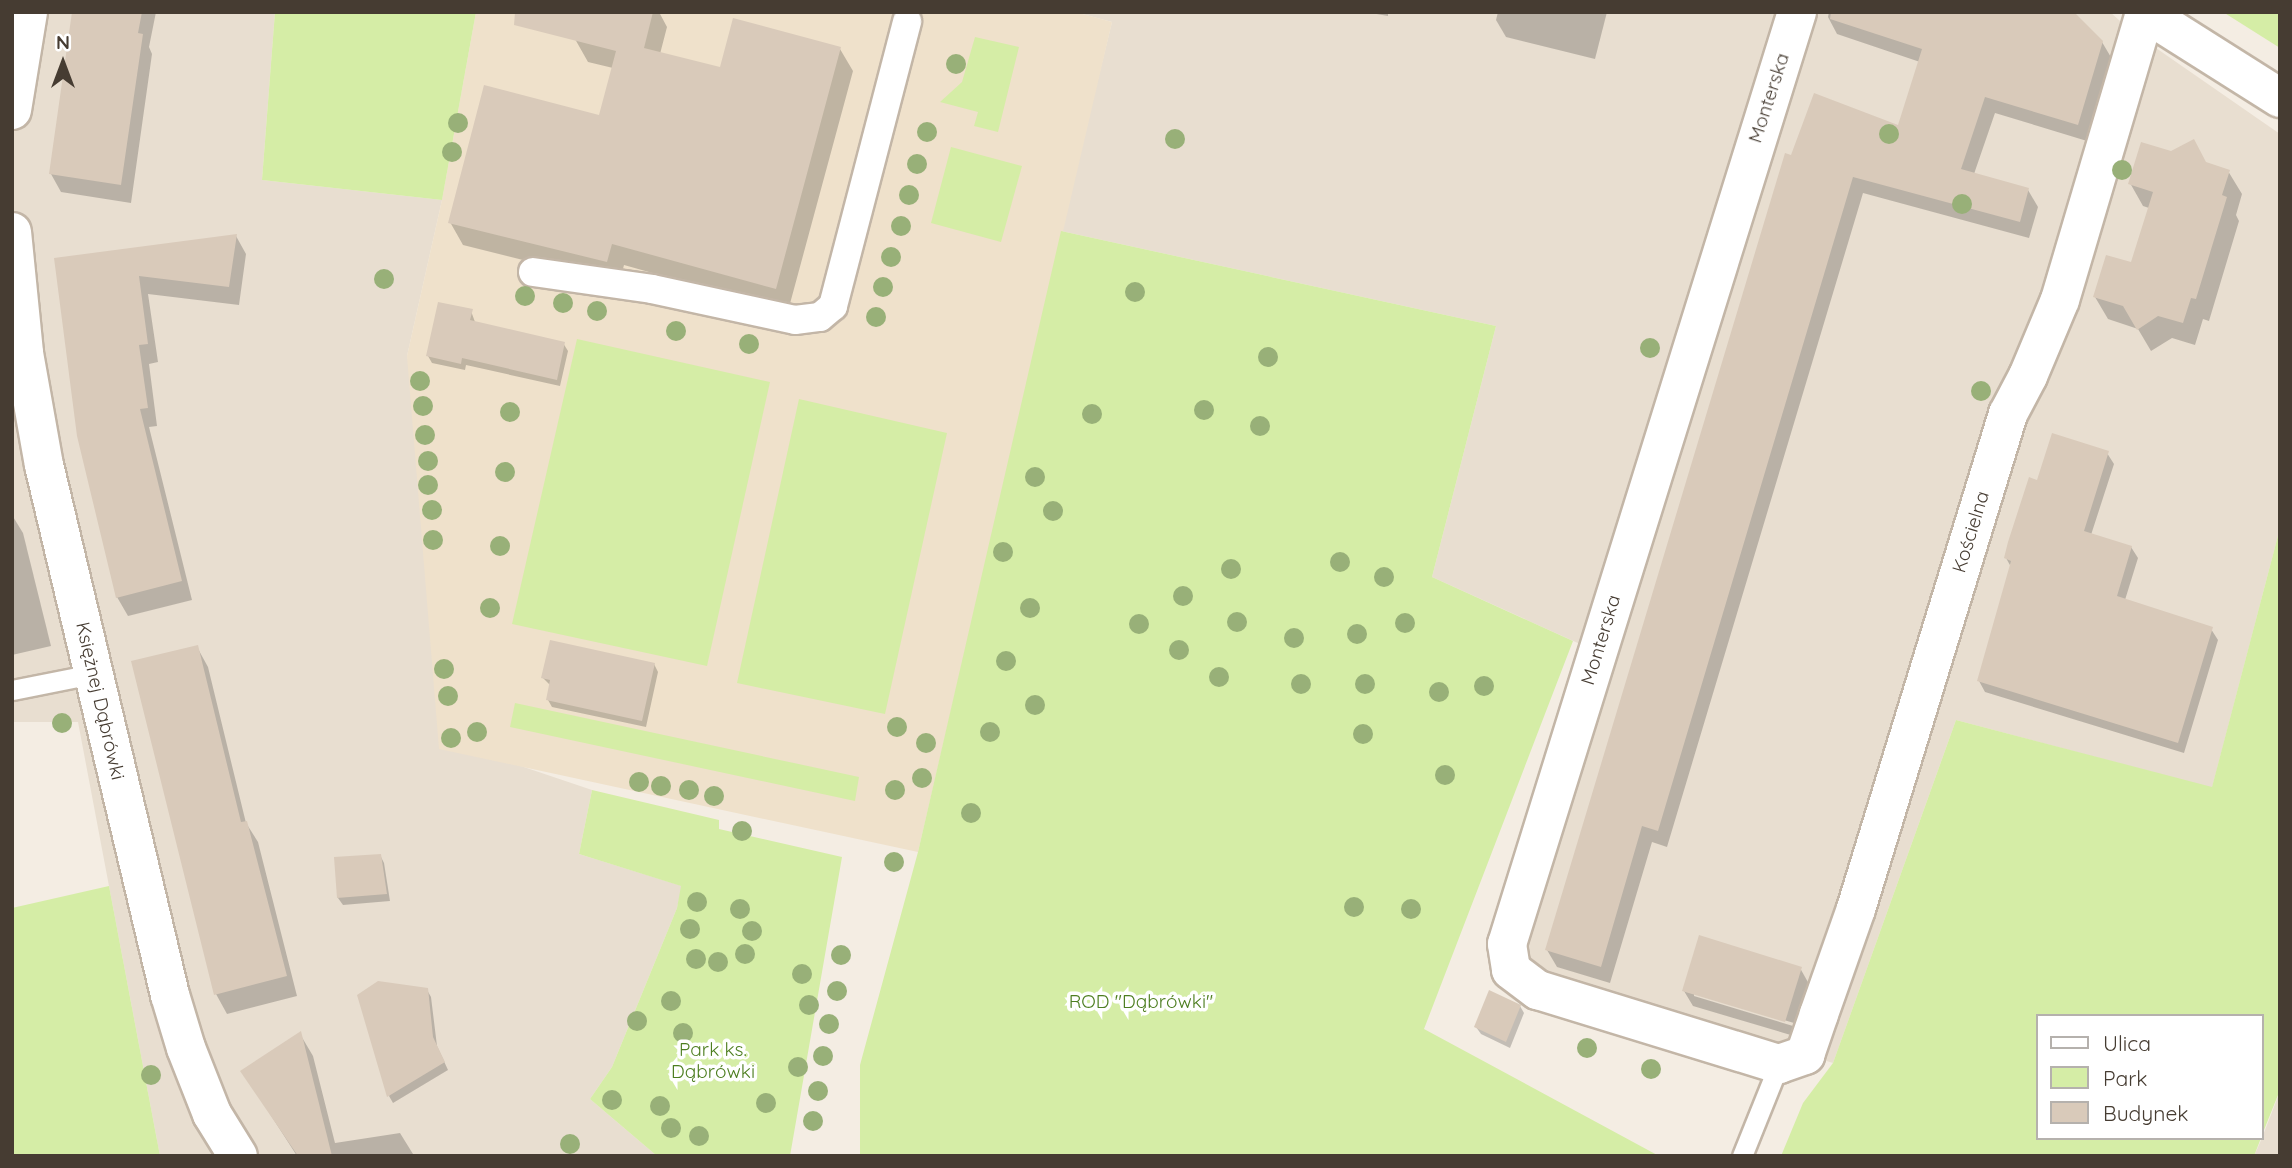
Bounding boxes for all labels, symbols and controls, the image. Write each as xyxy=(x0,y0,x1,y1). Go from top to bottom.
north arrow xyxy=(28,28,98,98)
text: N xyxy=(56,30,70,54)
street label: Monterska xyxy=(1744,50,1794,146)
street label: Kościelna xyxy=(1948,488,1994,576)
street label: Monterska xyxy=(1576,592,1626,688)
street label: Księżnej Dąbrówki xyxy=(71,620,129,782)
park label: ROD "Dąbrówki" xyxy=(1069,991,1213,1013)
legend xyxy=(2036,1014,2264,1140)
text: Ulica xyxy=(2103,1030,2151,1056)
park label: Park ks. Dąbrówki xyxy=(671,1039,755,1083)
text: Park xyxy=(2103,1065,2147,1091)
text: Budynek xyxy=(2103,1100,2189,1126)

